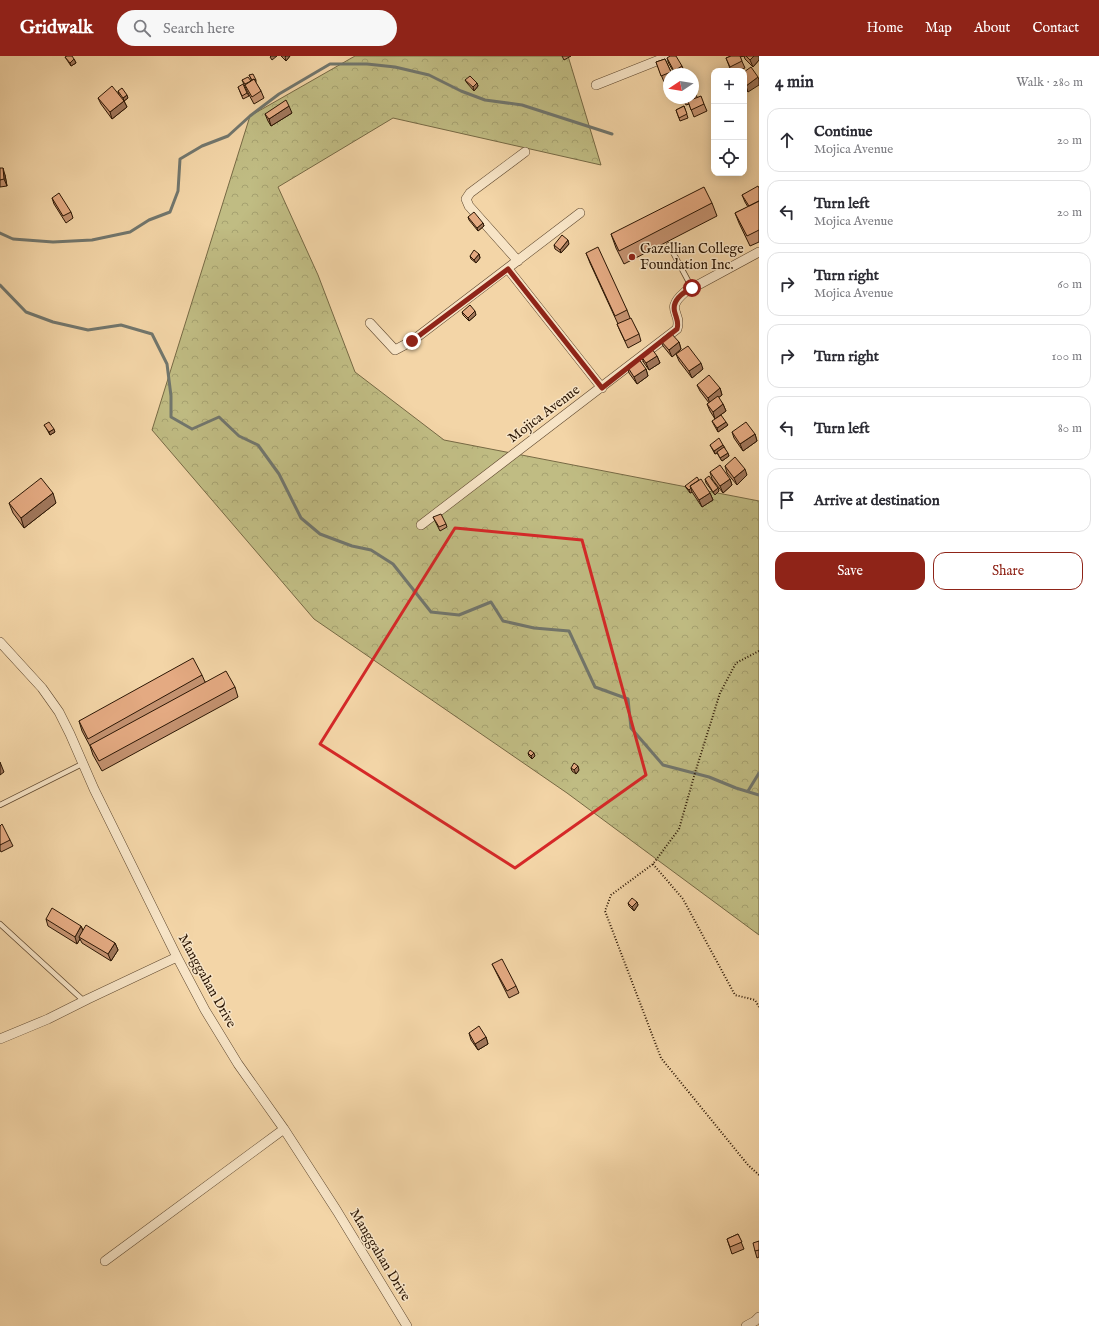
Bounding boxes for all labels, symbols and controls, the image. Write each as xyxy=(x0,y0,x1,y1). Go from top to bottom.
search box xyxy=(117,10,397,46)
text: Gridwalk xyxy=(20,16,93,40)
icon: search xyxy=(131,17,153,39)
text: Search here xyxy=(163,19,235,38)
text: Home xyxy=(867,19,903,37)
text: Map xyxy=(925,19,952,37)
text: About xyxy=(974,19,1010,37)
text: Contact xyxy=(1032,19,1079,37)
north arrow xyxy=(663,68,699,104)
map controls xyxy=(711,68,747,176)
button: + xyxy=(711,68,747,104)
text: 4 min xyxy=(775,72,814,93)
text: Walk · 280 m xyxy=(1016,74,1083,91)
button: − xyxy=(711,104,747,140)
text: Continue xyxy=(814,122,872,141)
icon: ahead xyxy=(776,129,798,151)
text: 20 m xyxy=(1057,132,1082,149)
button: locate xyxy=(711,140,747,176)
text: Mojica Avenue xyxy=(814,141,893,158)
text: Turn left xyxy=(814,194,870,213)
icon: left xyxy=(776,201,798,223)
text: 20 m xyxy=(1057,204,1082,221)
text: Mojica Avenue xyxy=(814,213,893,230)
place label: Gazellian College Foundation Inc. xyxy=(640,240,744,274)
marker: Gazellian College Foundation Inc. xyxy=(627,252,637,262)
text: Turn right xyxy=(814,266,879,285)
icon: right xyxy=(776,273,798,295)
text: 60 m xyxy=(1057,276,1082,293)
route start xyxy=(683,279,701,297)
text: Mojica Avenue xyxy=(814,285,893,302)
route end xyxy=(403,332,421,350)
icon: right xyxy=(776,345,798,367)
text: Turn right xyxy=(814,347,879,366)
text: 100 m xyxy=(1052,348,1082,365)
street label: Mojica Avenue xyxy=(504,381,584,447)
icon: left xyxy=(776,417,798,439)
text: Turn left xyxy=(814,419,870,438)
text: 80 m xyxy=(1058,420,1082,437)
icon: arrive xyxy=(776,489,798,511)
text: Arrive at destination xyxy=(814,491,940,510)
button: Save xyxy=(775,552,925,590)
button: Share xyxy=(933,552,1083,590)
street label: Manggahan Drive xyxy=(174,931,240,1032)
street label: Manggahan Drive xyxy=(345,1206,415,1305)

